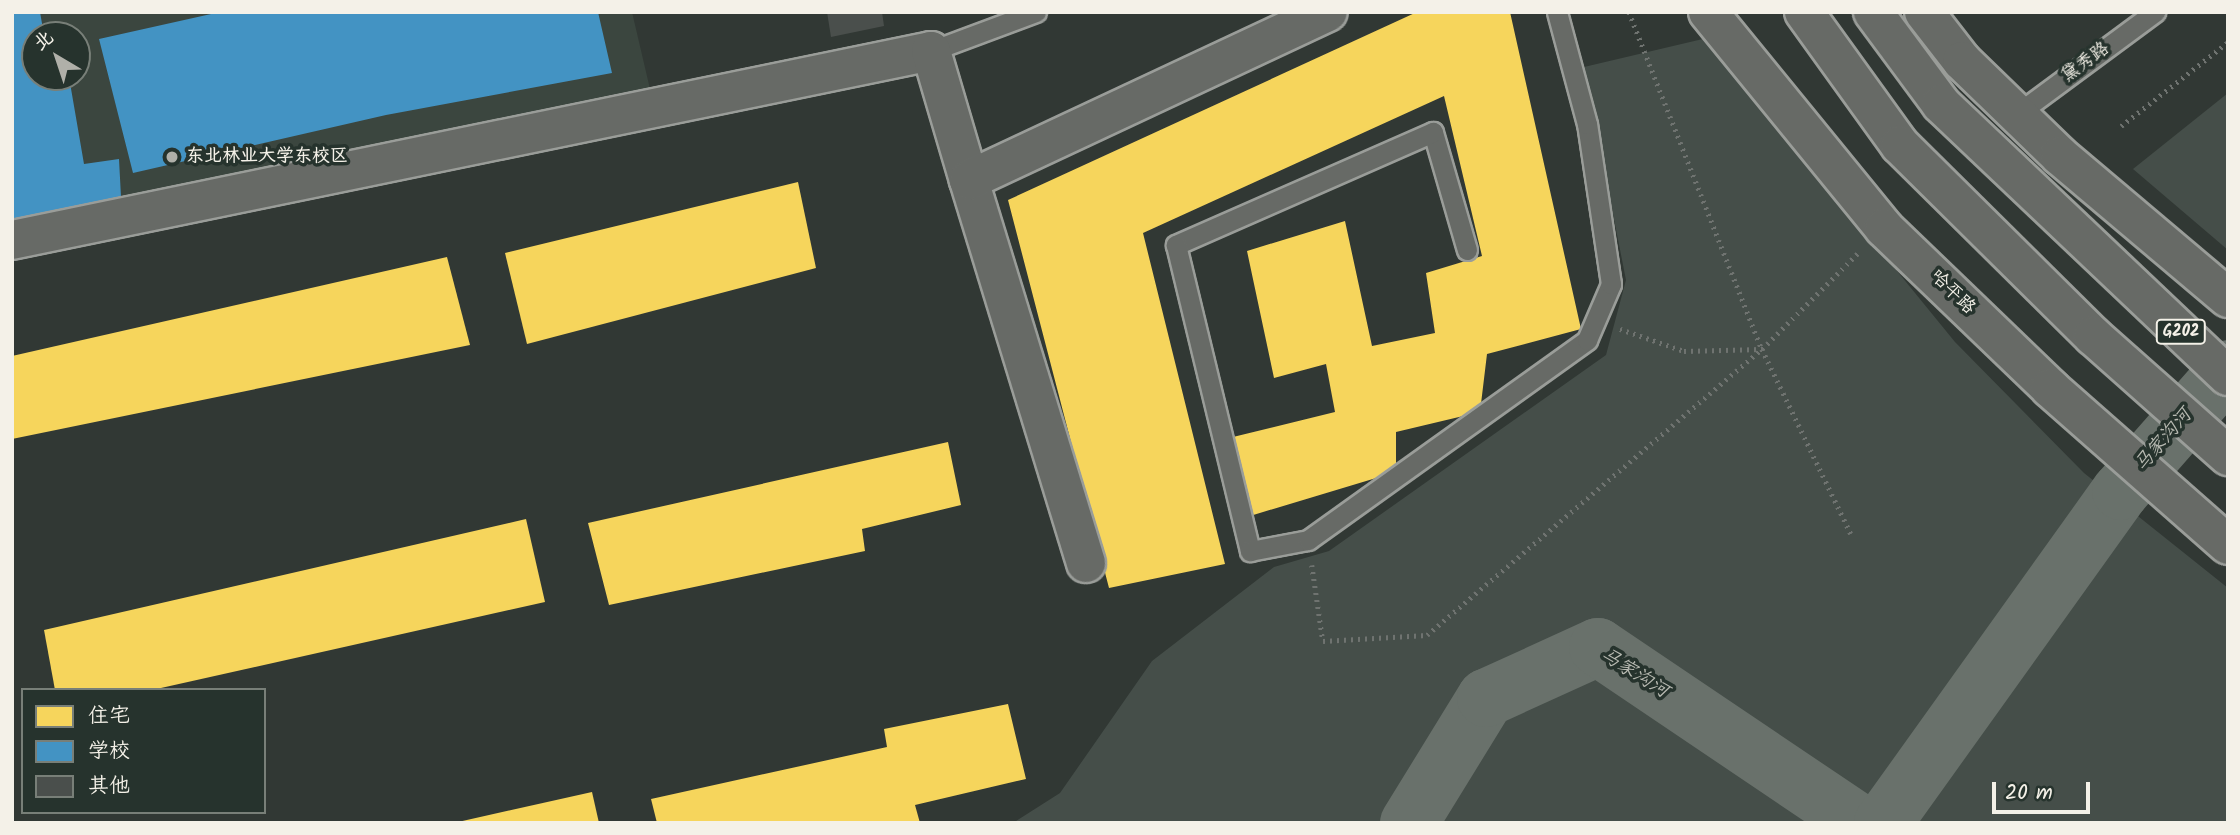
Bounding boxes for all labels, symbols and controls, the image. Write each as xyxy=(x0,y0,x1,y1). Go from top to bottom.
north arrow xyxy=(21,21,91,91)
text: 北 xyxy=(27,24,61,59)
street label: 黛秀路 xyxy=(2058,38,2114,88)
place label: 东北林业大学东校区 xyxy=(186,146,348,168)
marker: 东北林业大学东校区 xyxy=(164,149,180,165)
street label: 哈平路 xyxy=(1925,266,1979,320)
road number: G202 xyxy=(2155,320,2207,344)
water label: 马家沟河 xyxy=(2130,405,2198,477)
water label: 马家沟河 xyxy=(1596,644,1672,704)
legend xyxy=(21,688,266,814)
text: 住宅 xyxy=(88,700,130,733)
text: 学校 xyxy=(88,735,130,768)
scale bar xyxy=(1995,768,2093,812)
text: 其他 xyxy=(88,770,130,803)
text: 20 m xyxy=(2005,777,2053,810)

